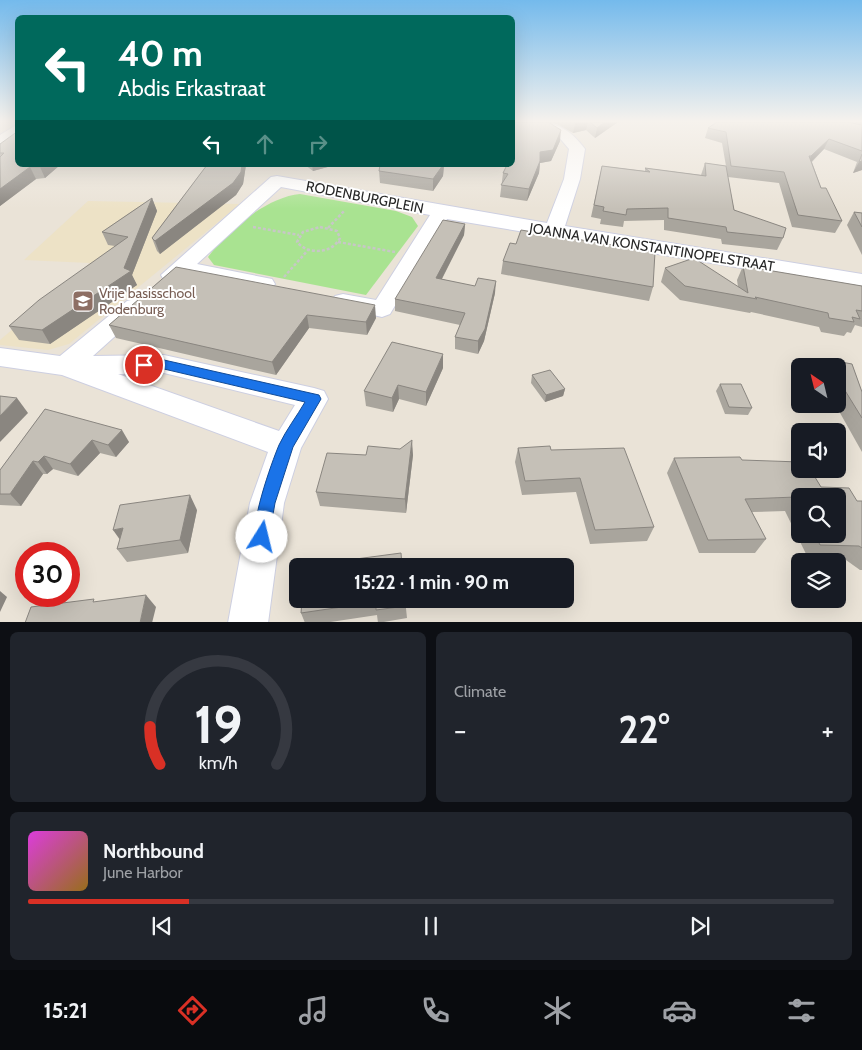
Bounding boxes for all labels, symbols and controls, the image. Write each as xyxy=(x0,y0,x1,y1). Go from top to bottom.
text: 40 m xyxy=(118,32,203,75)
icon: left xyxy=(35,35,100,100)
text: Abdis Erkastraat xyxy=(118,75,266,102)
icon: left xyxy=(198,130,226,158)
icon: ahead xyxy=(251,130,279,158)
icon: right xyxy=(304,130,332,158)
street label: RODENBURGPLEIN xyxy=(305,177,425,217)
street label: JOANNA VAN KONSTANTINOPELSTRAAT xyxy=(527,219,776,275)
place label: Vrije basisschool Rodenburg xyxy=(99,284,196,318)
school or university icon: Vrije basisschool Rodenburg xyxy=(71,289,95,313)
pin xyxy=(123,344,165,386)
icon: arrive xyxy=(130,351,158,379)
north arrow xyxy=(791,358,846,412)
map controls xyxy=(791,358,846,608)
button: sound xyxy=(791,423,846,478)
button: search xyxy=(791,488,846,543)
position arrow xyxy=(235,510,287,562)
speed limit sign: 30 xyxy=(15,542,80,607)
button: layers xyxy=(791,553,846,608)
text: 15:22 · 1 min · 90 m xyxy=(354,571,509,594)
text: Climate xyxy=(454,682,506,701)
text: 19 xyxy=(194,693,242,756)
text: 22° xyxy=(618,706,670,753)
text: − xyxy=(454,713,466,747)
text: + xyxy=(822,713,834,747)
text: km/h xyxy=(198,752,238,773)
text: Northbound xyxy=(103,840,204,863)
text: June Harbor xyxy=(103,863,183,882)
icon: previous xyxy=(148,912,176,940)
icon: pause xyxy=(417,912,445,940)
icon: next xyxy=(686,912,714,940)
icon: directions xyxy=(175,993,210,1028)
icon: music xyxy=(296,993,331,1028)
icon: phone xyxy=(418,993,453,1028)
icon: climate xyxy=(540,993,575,1028)
icon: car xyxy=(662,993,697,1028)
icon: filters xyxy=(784,993,819,1028)
text: 15:21 xyxy=(43,997,88,1024)

